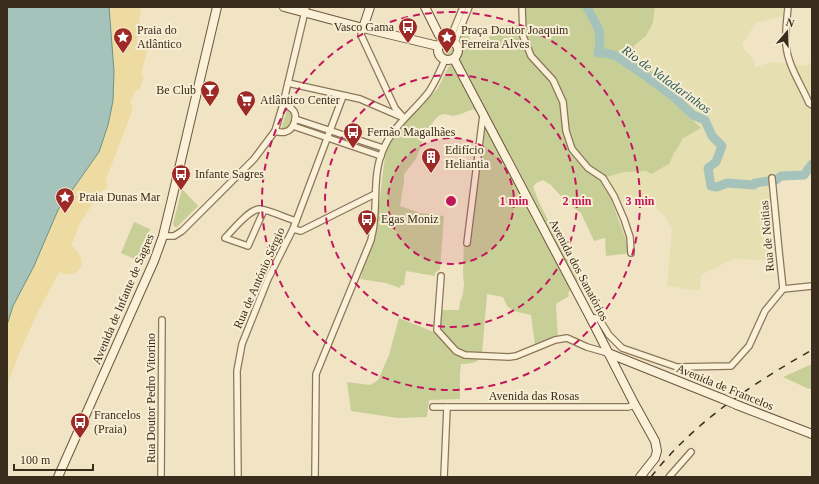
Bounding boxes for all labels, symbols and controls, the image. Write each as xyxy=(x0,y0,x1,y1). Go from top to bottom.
north arrow xyxy=(767,12,807,52)
bus stop icon: Vasco Gama xyxy=(397,16,419,44)
text: N xyxy=(785,16,796,30)
place label: Vasco Gama xyxy=(334,20,395,34)
place label: Praia do Atlântico xyxy=(137,23,182,51)
place label: Praça Doutor Joaquim Ferreira Alves xyxy=(461,23,569,51)
place icon: Praia do Atlântico xyxy=(112,26,134,54)
place icon: Praça Doutor Joaquim Ferreira Alves xyxy=(436,26,458,54)
water label: Rio de Valadarinhos xyxy=(619,42,714,117)
bar icon: Be Club xyxy=(199,79,221,107)
place label: Be Club xyxy=(156,83,196,97)
supermarket icon: Atlântico Center xyxy=(235,89,257,117)
place label: Atlântico Center xyxy=(260,93,340,107)
bus stop icon: Fernão Magalhães xyxy=(342,121,364,149)
place label: Fernão Magalhães xyxy=(367,125,456,139)
place label: Edifício Heliantia xyxy=(445,143,490,171)
building icon: Edifício Heliantia xyxy=(420,146,442,174)
bus stop icon: Infante Sagres xyxy=(170,163,192,191)
place label: Infante Sagres xyxy=(195,167,264,181)
place icon: Praia Dunas Mar xyxy=(54,186,76,214)
place label: Praia Dunas Mar xyxy=(79,190,160,204)
centre of rings xyxy=(444,194,458,208)
text: 1 min xyxy=(499,194,529,208)
text: 2 min xyxy=(562,194,592,208)
text: 3 min xyxy=(625,194,655,208)
street label: Rua de Noitias xyxy=(757,200,777,272)
bus stop icon: Egas Moniz xyxy=(356,208,378,236)
place label: Egas Moniz xyxy=(381,212,439,226)
street label: Avenida dos Sanatórios xyxy=(546,217,612,324)
street label: Rua de António Sérgio xyxy=(230,225,288,331)
street label: Avenida de Infante de Sagres xyxy=(89,231,157,366)
street label: Rua Doutor Pedro Vitorino xyxy=(144,333,158,463)
street label: Avenida de Francelos xyxy=(674,361,776,413)
street label: Avenida das Rosas xyxy=(489,389,580,403)
place label: Francelos (Praia) xyxy=(94,408,141,436)
bus stop icon: Francelos (Praia) xyxy=(69,411,91,439)
scale bar xyxy=(14,446,93,472)
text: 100 m xyxy=(20,453,51,467)

